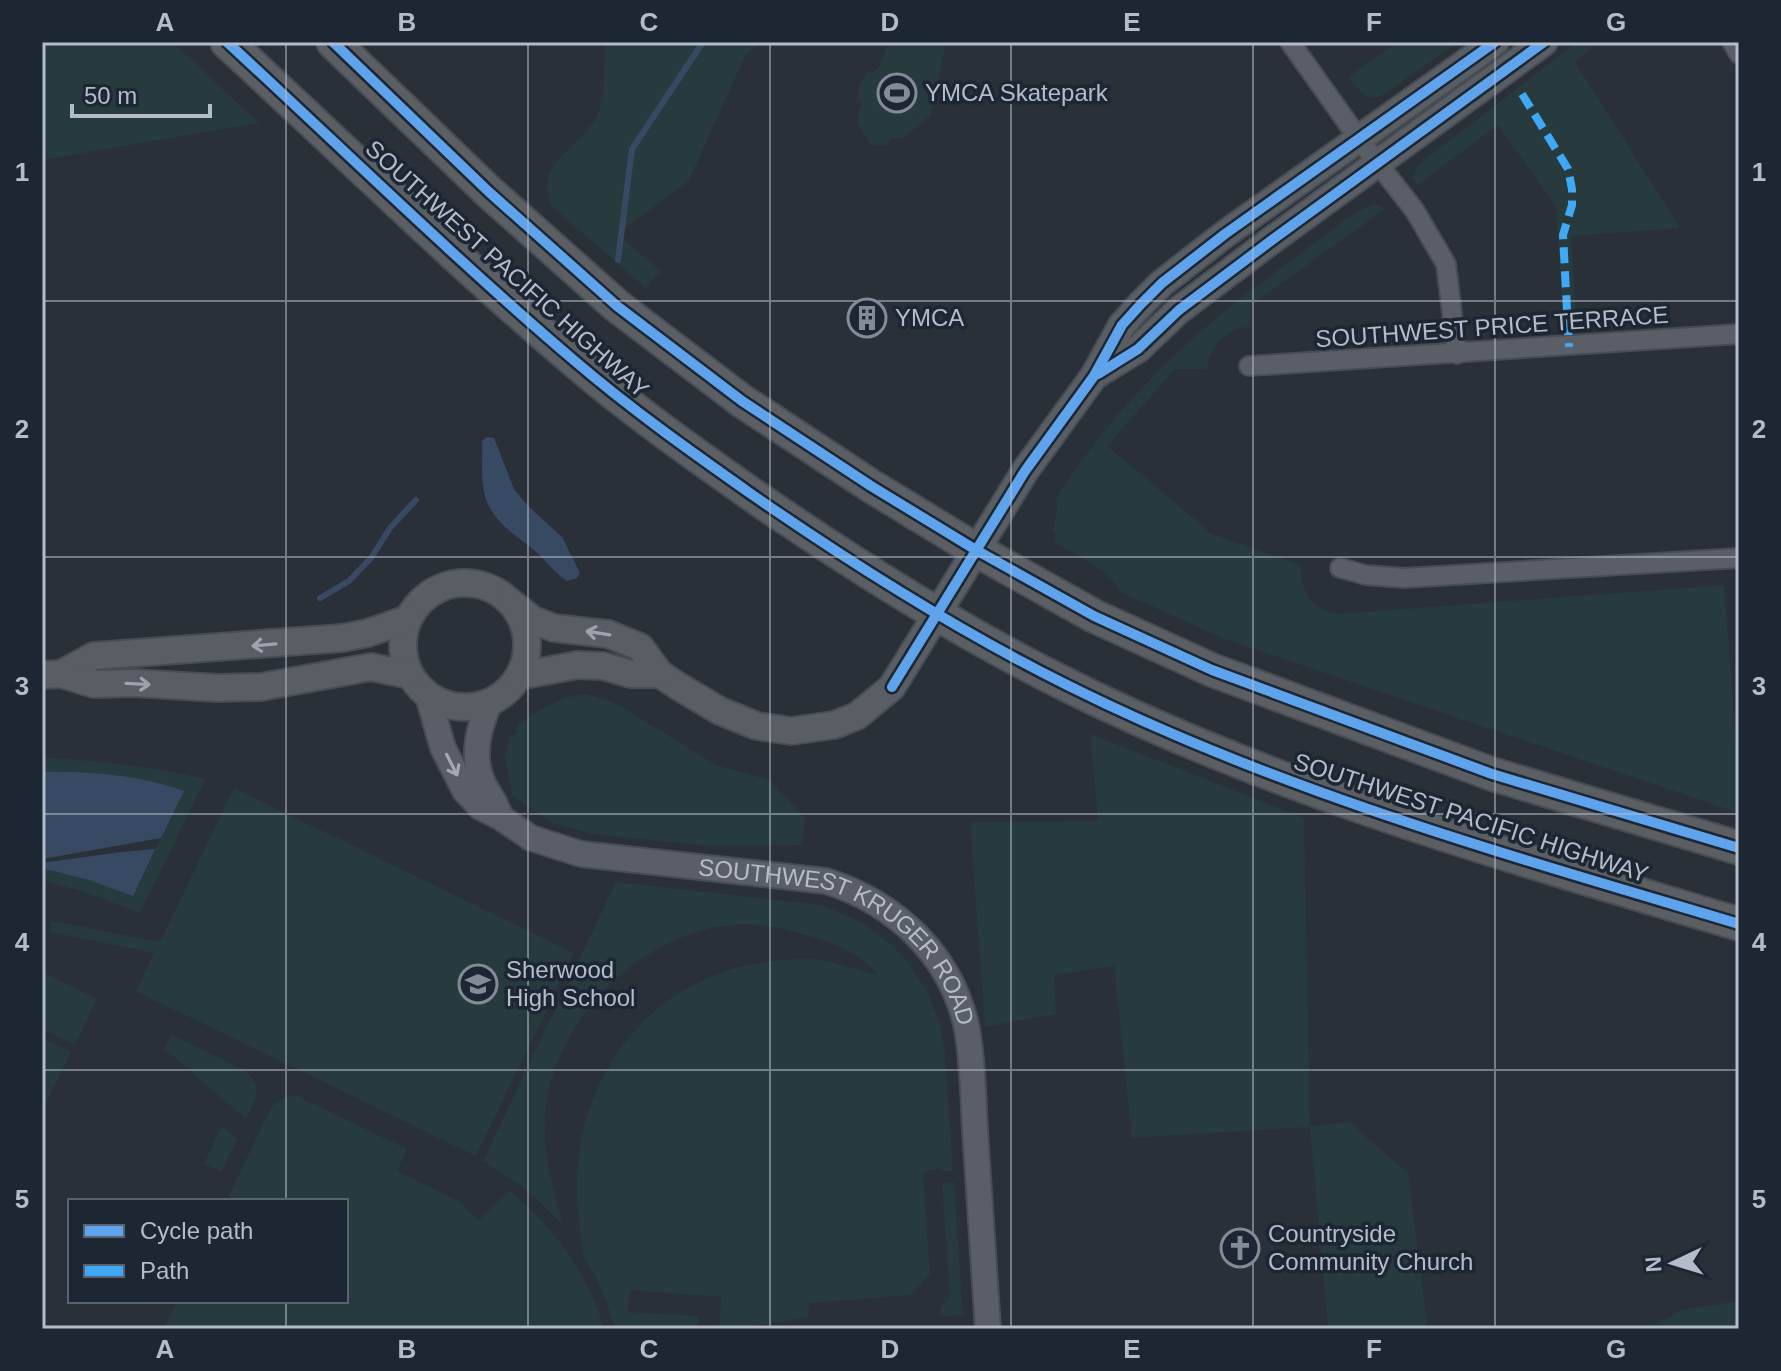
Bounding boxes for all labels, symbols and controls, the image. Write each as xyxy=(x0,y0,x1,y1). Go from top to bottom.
text: A xyxy=(156,7,175,37)
text: B xyxy=(398,7,416,37)
text: C xyxy=(640,7,659,37)
text: D xyxy=(881,7,899,37)
text: E xyxy=(1123,7,1141,37)
text: F xyxy=(1366,7,1382,37)
text: G xyxy=(1606,7,1626,37)
scale bar xyxy=(72,68,210,118)
sports icon: YMCA Skatepark xyxy=(876,72,918,114)
place label: YMCA Skatepark xyxy=(925,79,1109,106)
text: 50 m xyxy=(84,82,137,109)
street label: SOUTHWEST PACIFIC HIGHWAY xyxy=(360,134,654,403)
text: 1 xyxy=(15,157,29,187)
text: 1 xyxy=(1752,157,1766,187)
building icon: YMCA xyxy=(846,297,888,339)
street label: SOUTHWEST PRICE TERRACE xyxy=(1315,301,1669,352)
place label: YMCA xyxy=(895,304,964,331)
text: 2 xyxy=(15,414,29,444)
text: 2 xyxy=(1752,414,1766,444)
one-way arrow xyxy=(585,625,611,640)
one-way arrow xyxy=(251,638,278,653)
text: 3 xyxy=(15,671,29,701)
text: 3 xyxy=(1752,671,1766,701)
one-way arrow xyxy=(124,676,151,691)
street label: SOUTHWEST PACIFIC HIGHWAY xyxy=(1291,747,1652,888)
one-way arrow xyxy=(444,752,460,776)
street label: SOUTHWEST KRUGER ROAD xyxy=(697,853,980,1028)
text: 4 xyxy=(15,927,30,957)
text: 4 xyxy=(1752,927,1767,957)
place label: Sherwood High School xyxy=(506,956,635,1011)
school or university icon: Sherwood High School xyxy=(457,963,499,1005)
text: 5 xyxy=(15,1184,29,1214)
text: 5 xyxy=(1752,1184,1766,1214)
legend xyxy=(68,1199,348,1303)
text: Cycle path xyxy=(140,1217,253,1244)
place label: Countryside Community Church xyxy=(1268,1220,1473,1275)
north arrow xyxy=(1633,1223,1713,1303)
church icon: Countryside Community Church xyxy=(1219,1227,1261,1269)
text: N xyxy=(1641,1256,1667,1273)
text: Path xyxy=(140,1257,189,1284)
text: A xyxy=(156,1334,175,1364)
text: B xyxy=(398,1334,416,1364)
text: C xyxy=(640,1334,659,1364)
text: D xyxy=(881,1334,899,1364)
text: E xyxy=(1123,1334,1141,1364)
text: F xyxy=(1366,1334,1382,1364)
text: G xyxy=(1606,1334,1626,1364)

